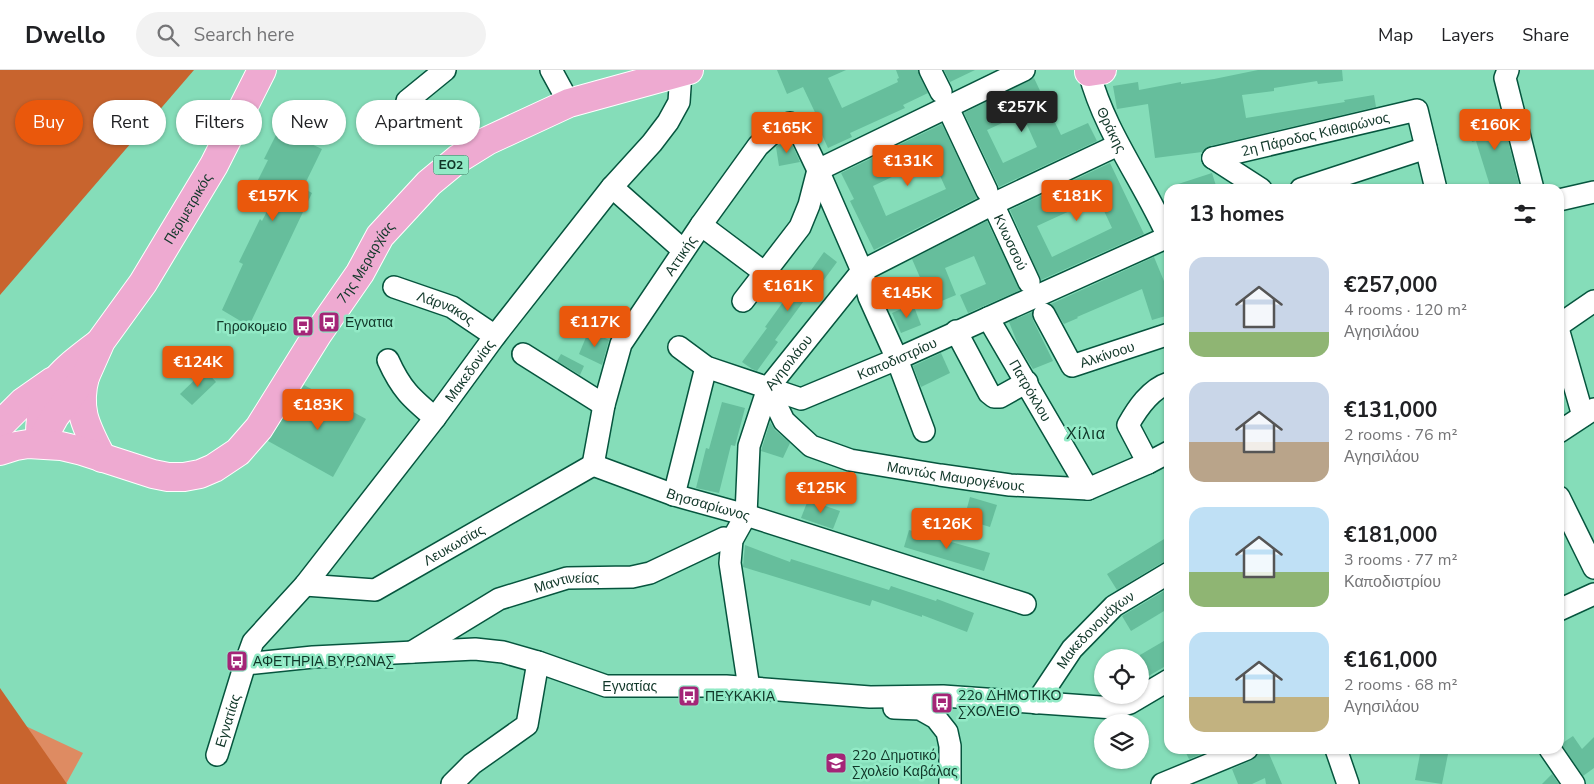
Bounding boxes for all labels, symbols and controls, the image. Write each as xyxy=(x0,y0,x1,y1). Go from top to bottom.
search box xyxy=(136,12,486,57)
text: Dwello xyxy=(25,19,106,51)
icon: search xyxy=(154,21,182,49)
text: Search here xyxy=(194,22,294,48)
text: Map xyxy=(1378,23,1413,47)
text: Layers xyxy=(1441,23,1494,47)
text: Share xyxy=(1522,23,1569,47)
pin: €257K xyxy=(987,90,1057,133)
text: €257K xyxy=(997,96,1047,118)
chip: Buy xyxy=(15,100,83,145)
chip: Rent xyxy=(93,100,166,145)
chip: Filters xyxy=(176,100,262,145)
chip: New xyxy=(272,100,346,145)
chip: Apartment xyxy=(356,100,480,145)
street label: Θράκης xyxy=(1092,104,1131,156)
street label: 2η Πάροδος Κιθαιρώνος xyxy=(1239,108,1392,161)
pin: €160K xyxy=(1460,108,1530,151)
pin: €165K xyxy=(752,112,822,154)
text: €160K xyxy=(1470,114,1520,136)
text: €165K xyxy=(762,117,812,139)
pin: €131K xyxy=(873,144,943,187)
text: €131K xyxy=(883,150,933,172)
road number: ΕΟ2 xyxy=(434,156,468,174)
street label: Περιμετρικός xyxy=(160,170,217,248)
pin: €157K xyxy=(238,180,308,222)
pin: €181K xyxy=(1042,180,1112,222)
text: €157K xyxy=(248,185,298,207)
text: €181K xyxy=(1052,185,1102,207)
text: 13 homes xyxy=(1189,200,1284,228)
icon: filters xyxy=(1511,200,1539,228)
street label: Κνωσσού xyxy=(989,211,1031,274)
street label: 7ης Μεραρχίας xyxy=(333,217,399,307)
street label: Αττικής xyxy=(660,232,702,280)
pin: €161K xyxy=(753,270,823,312)
text: €257,000 xyxy=(1344,271,1437,299)
text: €161K xyxy=(763,275,813,297)
pin: €145K xyxy=(872,276,942,319)
icon: home xyxy=(1229,277,1289,337)
text: €145K xyxy=(882,282,932,304)
street label: Λάρνακος xyxy=(414,287,478,330)
text: 4 rooms · 120 m² xyxy=(1344,299,1467,321)
pin: €117K xyxy=(560,306,630,348)
bus stop icon: Εγνατια xyxy=(317,310,341,334)
text: €117K xyxy=(570,311,620,333)
place label: Εγνατια xyxy=(345,313,393,332)
bus stop icon: Γηροκομειο xyxy=(291,314,315,338)
place label: Γηροκομειο xyxy=(216,317,287,336)
text: Αγησιλάου xyxy=(1344,321,1419,343)
street label: Αγησιλάου xyxy=(761,331,817,394)
street label: Καποδιστρίου xyxy=(854,333,940,385)
street label: Μακεδονίας xyxy=(441,336,500,406)
street label: Αλκίνοου xyxy=(1077,337,1137,373)
pin: €124K xyxy=(163,346,233,388)
text: €124K xyxy=(173,351,223,373)
street label: Πατρόκλου xyxy=(1004,356,1056,425)
pin: €183K xyxy=(283,388,353,431)
text: €183K xyxy=(293,394,343,416)
text: €131,000 xyxy=(1344,396,1437,424)
icon: home xyxy=(1229,402,1289,462)
district label: Χίλια xyxy=(1066,423,1106,445)
text: 2 rooms · 76 m² xyxy=(1344,424,1457,446)
text: Αγησιλάου xyxy=(1344,446,1419,468)
street label: Μαντώς Μαυρογένους xyxy=(885,457,1025,496)
pin: €125K xyxy=(786,472,856,514)
text: €125K xyxy=(796,477,846,499)
street label: Βησσαρίωνος xyxy=(664,484,753,526)
pin: €126K xyxy=(912,508,982,550)
text: €126K xyxy=(922,513,972,535)
street label: Λευκωσίας xyxy=(420,520,488,570)
text: €181,000 xyxy=(1344,521,1437,549)
icon: home xyxy=(1229,527,1289,587)
text: 3 rooms · 77 m² xyxy=(1344,549,1457,571)
street label: Μαντινείας xyxy=(532,569,600,598)
text: Καποδιστρίου xyxy=(1344,571,1441,593)
street label: Μακεδονομάχων xyxy=(1052,587,1138,673)
text: €161,000 xyxy=(1344,646,1437,674)
bus stop icon: ΑΦΕΤΗΡΙΑ ΒΥΡΩΝΑΣ xyxy=(225,649,249,673)
map controls xyxy=(1094,649,1149,769)
button: locate xyxy=(1094,649,1149,704)
place label: ΑΦΕΤΗΡΙΑ ΒΥΡΩΝΑΣ xyxy=(253,652,394,671)
icon: home xyxy=(1229,652,1289,712)
text: 2 rooms · 68 m² xyxy=(1344,674,1457,696)
street label: Εγνατίας xyxy=(602,677,657,696)
bus stop icon: ΠΕΥΚΑΚΙΑ xyxy=(677,684,701,708)
place label: 22ο ΔΗΜΟΤΙΚΟ ΣΧΟΛΕΙΟ xyxy=(958,686,1061,721)
place label: ΠΕΥΚΑΚΙΑ xyxy=(705,687,776,706)
street label: Εγνατίας xyxy=(211,691,245,750)
bus stop icon: 22ο ΔΗΜΟΤΙΚΟ ΣΧΟΛΕΙΟ xyxy=(930,691,954,715)
text: Αγησιλάου xyxy=(1344,696,1419,718)
button: layers xyxy=(1094,714,1149,769)
place label: 22ο Δημοτικό Σχολείο Καβάλας xyxy=(852,746,958,781)
school or university icon: 22ο Δημοτικό Σχολείο Καβάλας xyxy=(824,751,848,775)

